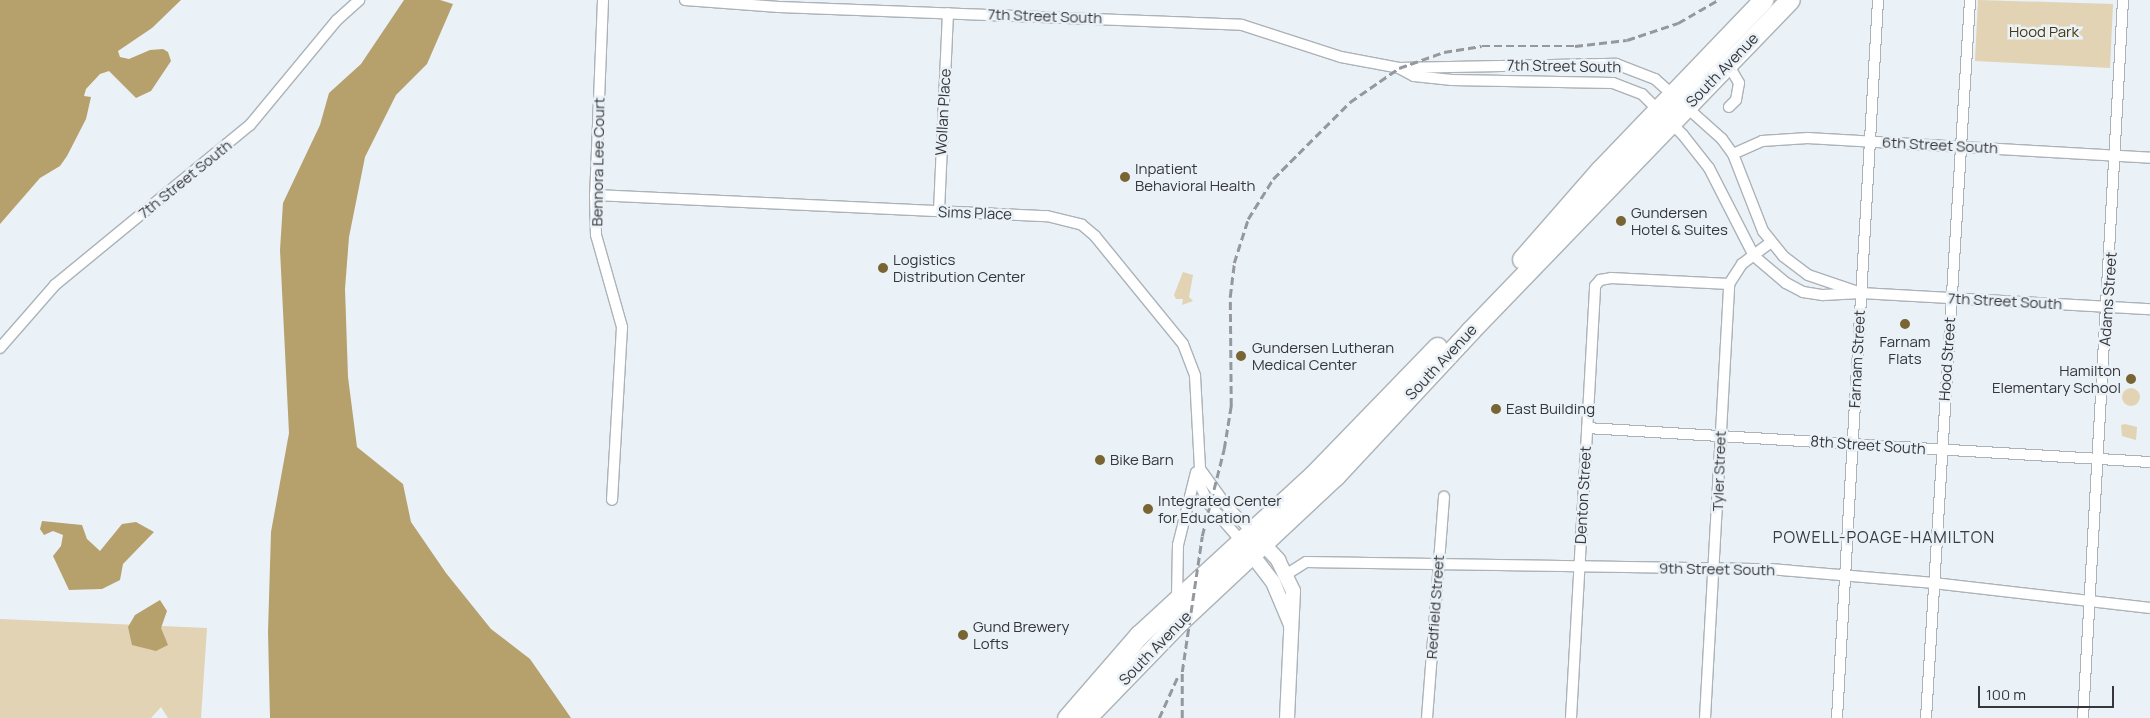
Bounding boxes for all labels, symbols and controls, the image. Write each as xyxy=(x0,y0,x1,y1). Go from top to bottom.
street label: 7th Street South xyxy=(987,5,1103,27)
park label: Hood Park xyxy=(2009,23,2079,41)
street label: South Avenue xyxy=(1682,29,1762,111)
street label: 7th Street South xyxy=(1507,56,1621,76)
street label: Wollan Place xyxy=(932,68,954,156)
street label: Bennora Lee Court xyxy=(588,97,608,227)
street label: 6th Street South xyxy=(1881,133,1999,157)
street label: 7th Street South xyxy=(135,136,235,222)
place label: Inpatient Behavioral Health xyxy=(1135,159,1255,194)
marker: Inpatient Behavioral Health xyxy=(1119,171,1131,183)
street label: Sims Place xyxy=(938,203,1012,223)
place label: Gundersen Hotel & Suites xyxy=(1631,203,1728,238)
marker: Gundersen Hotel & Suites xyxy=(1615,215,1627,227)
place label: Logistics Distribution Center xyxy=(893,250,1026,285)
street label: Adams Street xyxy=(2096,251,2120,347)
marker: Logistics Distribution Center xyxy=(877,262,889,274)
street label: 7th Street South xyxy=(1947,289,2063,313)
street label: Farnam Street xyxy=(1845,310,1869,408)
street label: Hood Street xyxy=(1935,316,1959,402)
marker: Farnam Flats xyxy=(1899,318,1911,330)
street label: South Avenue xyxy=(1402,321,1480,403)
place label: Farnam Flats xyxy=(1880,332,1930,367)
place label: Gundersen Lutheran Medical Center xyxy=(1252,338,1394,373)
marker: Gundersen Lutheran Medical Center xyxy=(1234,349,1248,363)
place label: Hamilton Elementary School xyxy=(1992,361,2121,396)
marker: Hamilton Elementary School xyxy=(2125,373,2137,385)
place label: East Building xyxy=(1506,400,1595,418)
marker: East Building xyxy=(1490,403,1502,415)
street label: Tyler Street xyxy=(1709,430,1729,512)
street label: 8th Street South xyxy=(1810,432,1926,458)
street label: Denton Street xyxy=(1571,446,1595,544)
place label: Bike Barn xyxy=(1110,451,1174,469)
marker: Bike Barn xyxy=(1094,454,1106,466)
place label: Integrated Center for Education xyxy=(1158,491,1282,526)
marker: Integrated Center for Education xyxy=(1142,503,1154,515)
district label: POWELL-POAGE-HAMILTON xyxy=(1770,527,1998,547)
street label: Redfield Street xyxy=(1422,554,1448,660)
street label: 9th Street South xyxy=(1659,559,1775,579)
street label: South Avenue xyxy=(1115,607,1195,689)
place label: Gund Brewery Lofts xyxy=(973,617,1069,652)
marker: Gund Brewery Lofts xyxy=(957,629,969,641)
scale bar xyxy=(1980,676,2116,708)
text: 100 m xyxy=(1986,684,2026,705)

